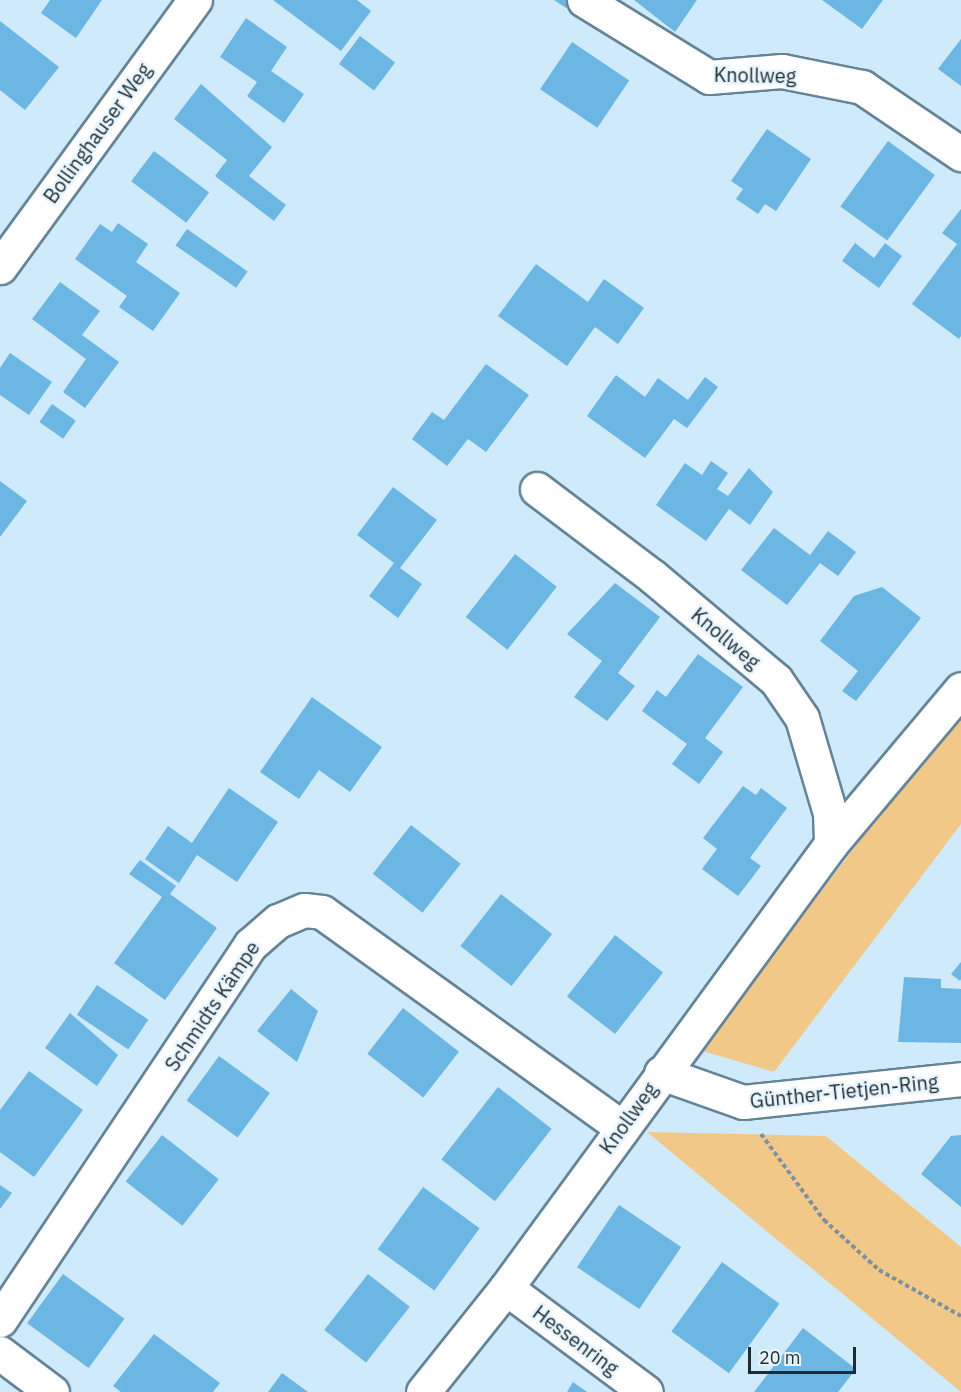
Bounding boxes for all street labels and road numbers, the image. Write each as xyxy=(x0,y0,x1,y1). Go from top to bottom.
street label: Bollinghauser Weg xyxy=(38,58,156,208)
street label: Knollweg xyxy=(714,62,796,88)
street label: Knollweg xyxy=(687,602,765,674)
street label: Schmidts Kämpe xyxy=(160,936,264,1076)
street label: Günther-Tietjen-Ring xyxy=(749,1069,939,1113)
street label: Knollweg xyxy=(594,1078,662,1158)
street label: Hessenring xyxy=(528,1300,624,1380)

